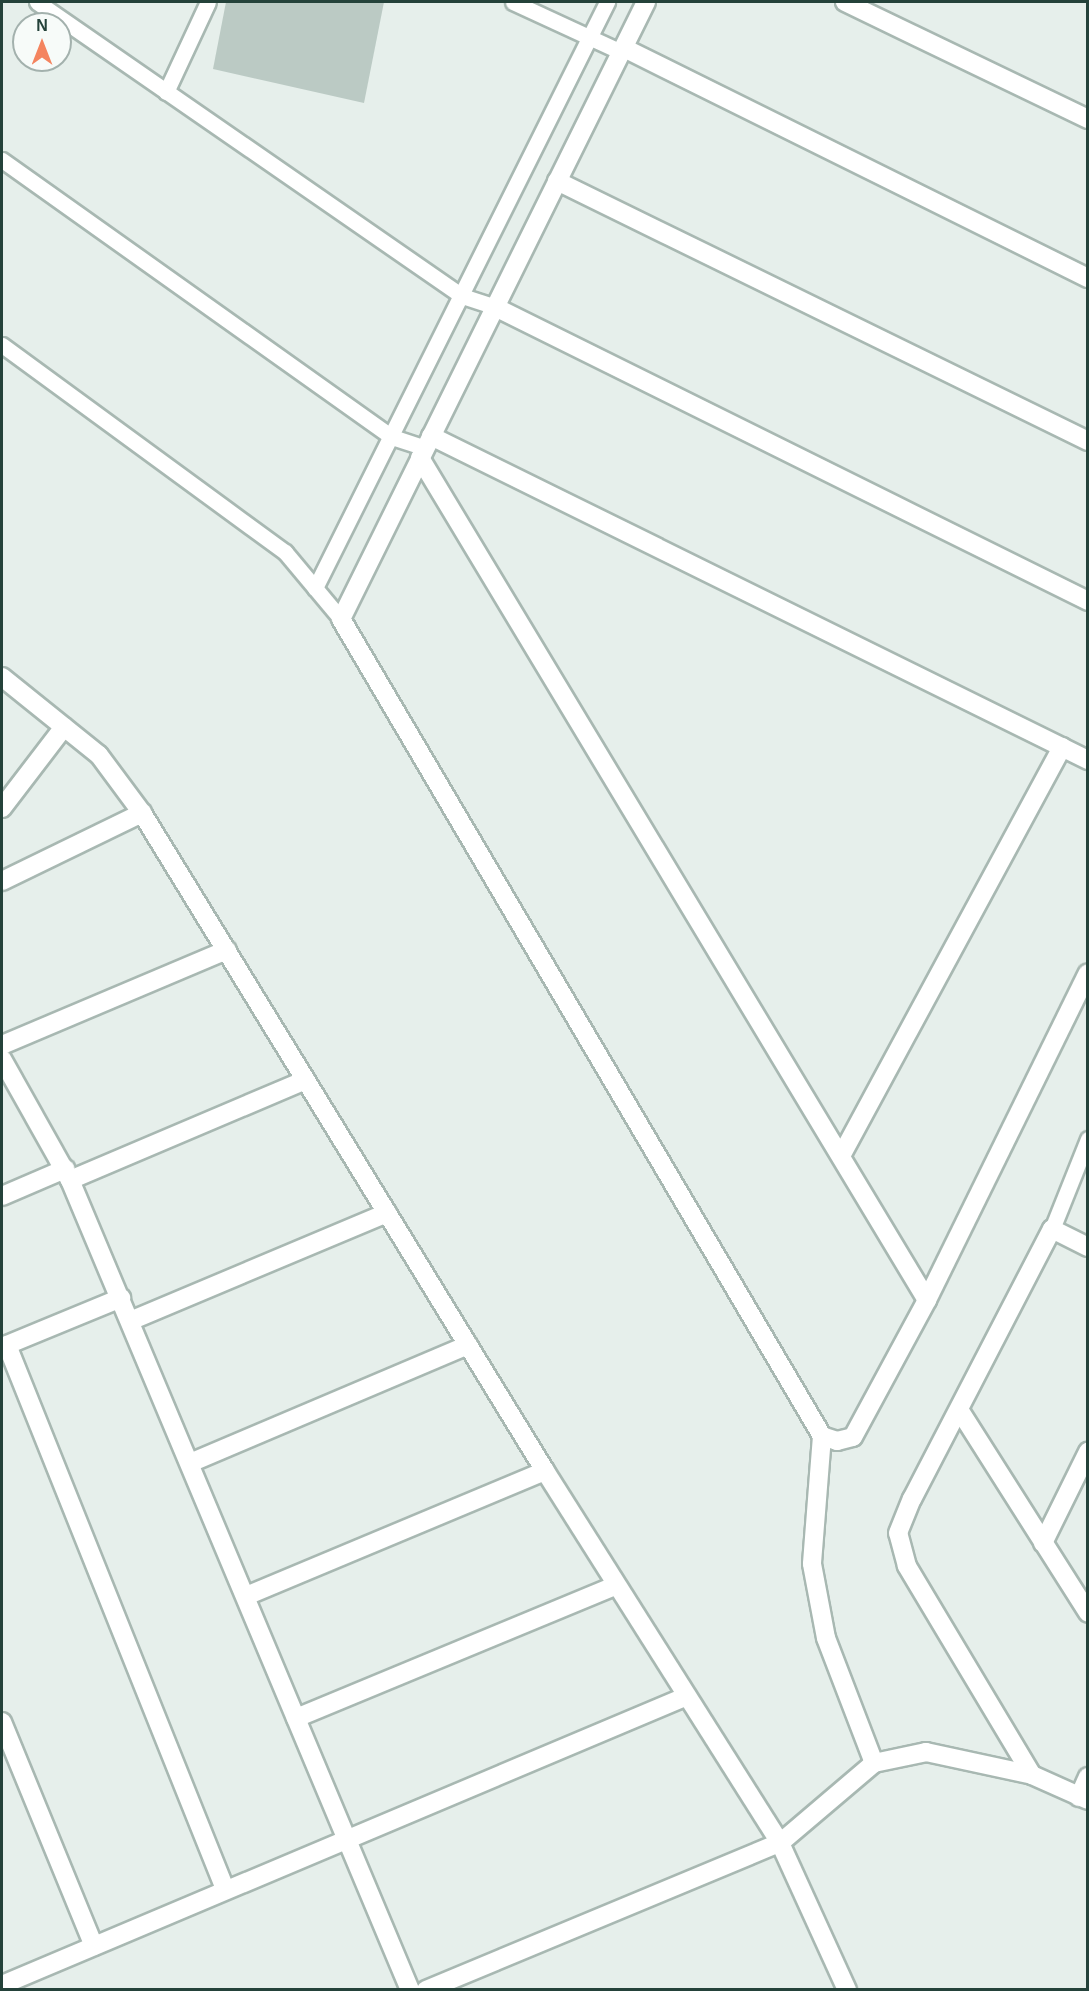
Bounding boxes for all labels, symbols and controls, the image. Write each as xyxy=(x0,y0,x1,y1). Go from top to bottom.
north arrow xyxy=(12,12,72,72)
text: N xyxy=(36,17,48,34)

